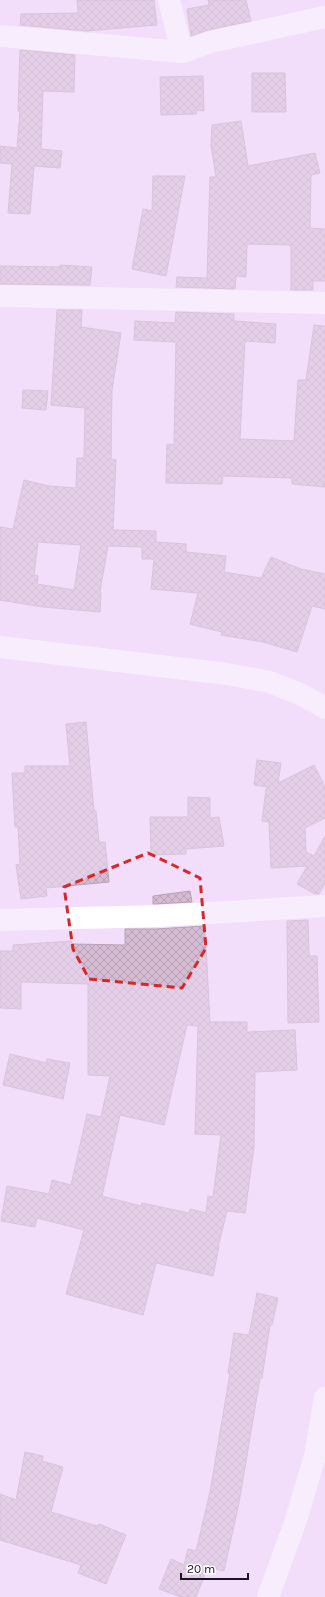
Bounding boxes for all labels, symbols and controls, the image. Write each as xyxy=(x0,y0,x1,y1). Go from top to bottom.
scale bar xyxy=(181,1555,248,1581)
text: 20 m xyxy=(187,1562,215,1576)

